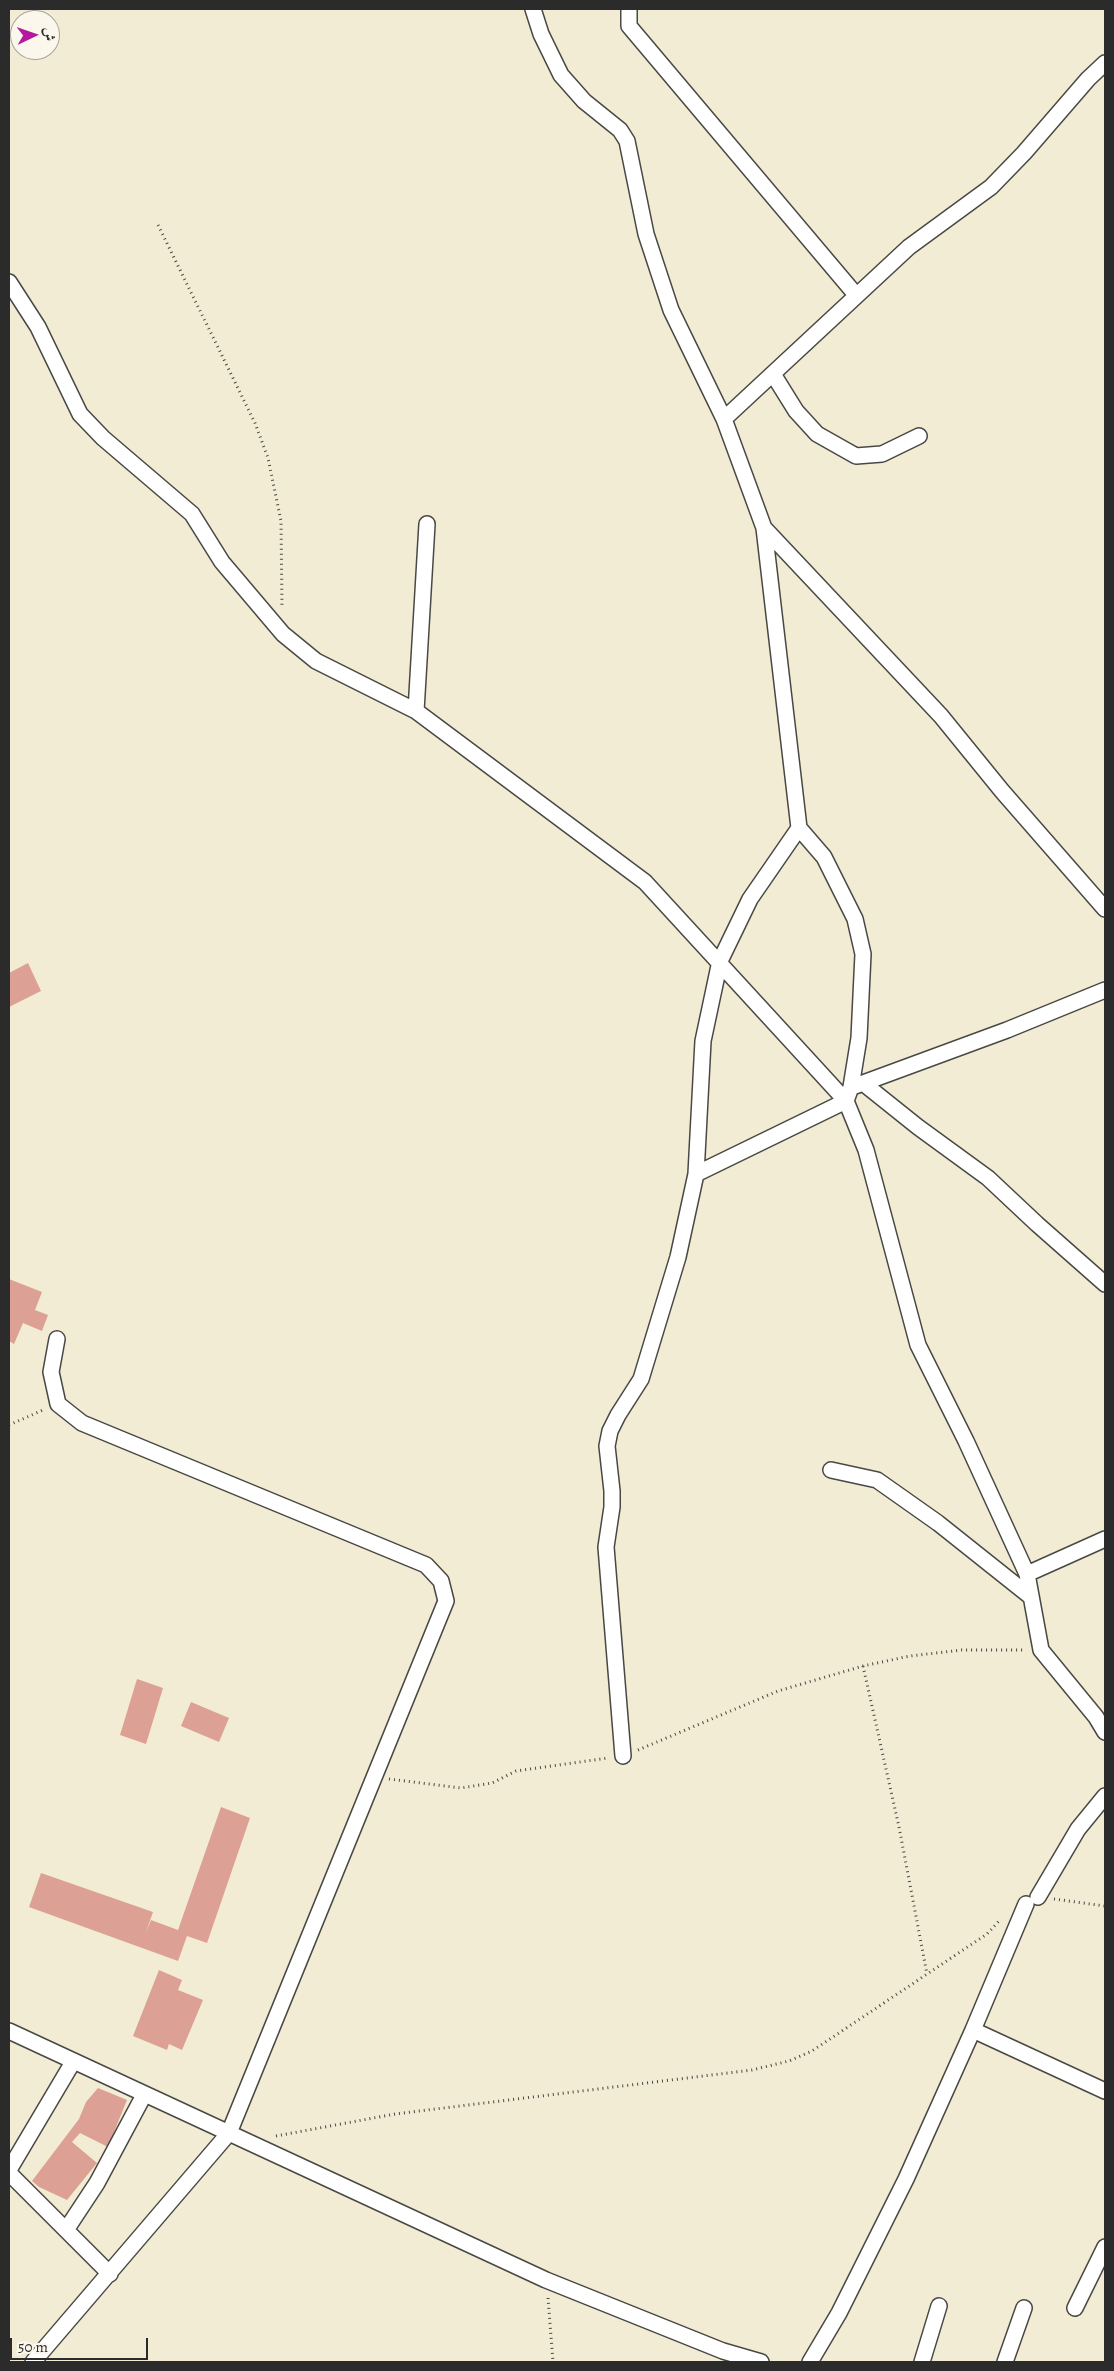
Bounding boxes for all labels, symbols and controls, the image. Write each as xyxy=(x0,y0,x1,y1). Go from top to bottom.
north arrow xyxy=(10,10,60,60)
text: ش xyxy=(40,27,59,42)
scale bar xyxy=(12,2328,150,2360)
text: 50 m xyxy=(18,2337,48,2357)

